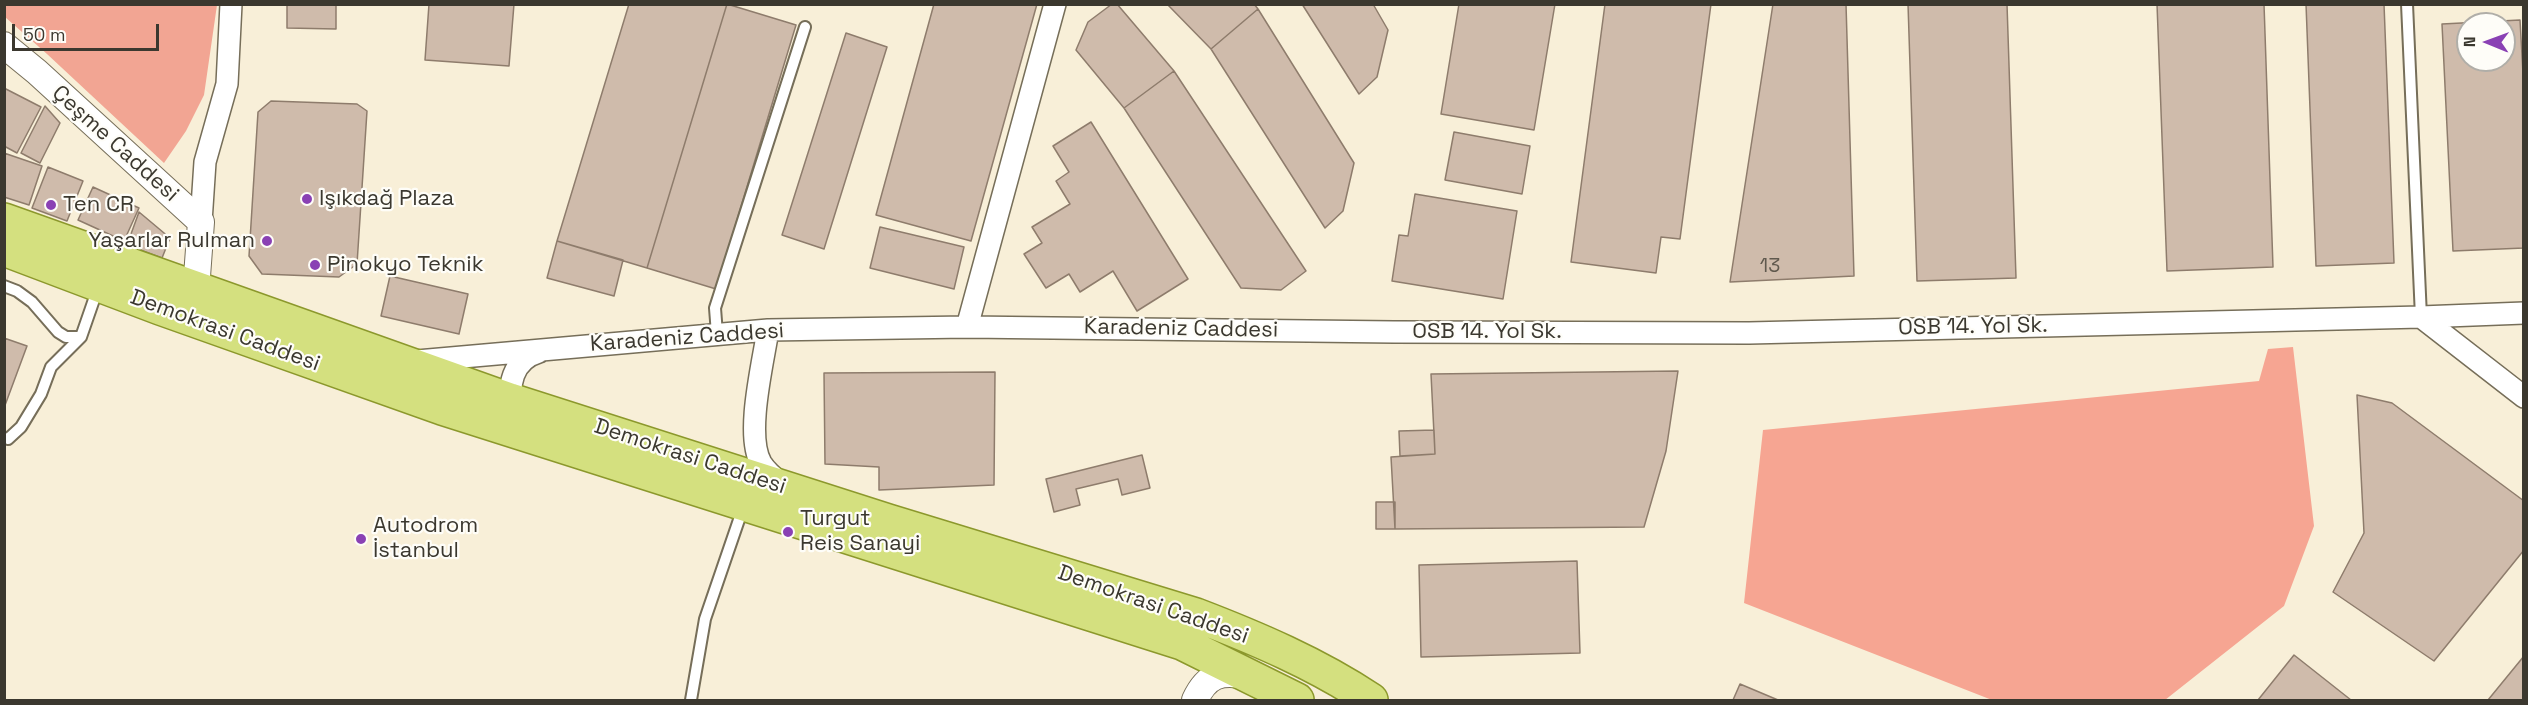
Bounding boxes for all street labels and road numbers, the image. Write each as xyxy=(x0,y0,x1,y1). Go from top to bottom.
street label: Çeşme Caddesi xyxy=(46,80,184,208)
street label: Demokrasi Caddesi xyxy=(127,284,323,378)
street label: OSB 14. Yol Sk. xyxy=(1898,312,2048,342)
street label: Karadeniz Caddesi xyxy=(1084,314,1278,344)
street label: Karadeniz Caddesi xyxy=(589,318,785,358)
street label: OSB 14. Yol Sk. xyxy=(1412,319,1562,345)
street label: Demokrasi Caddesi xyxy=(591,414,789,500)
street label: Demokrasi Caddesi xyxy=(1054,560,1252,650)

